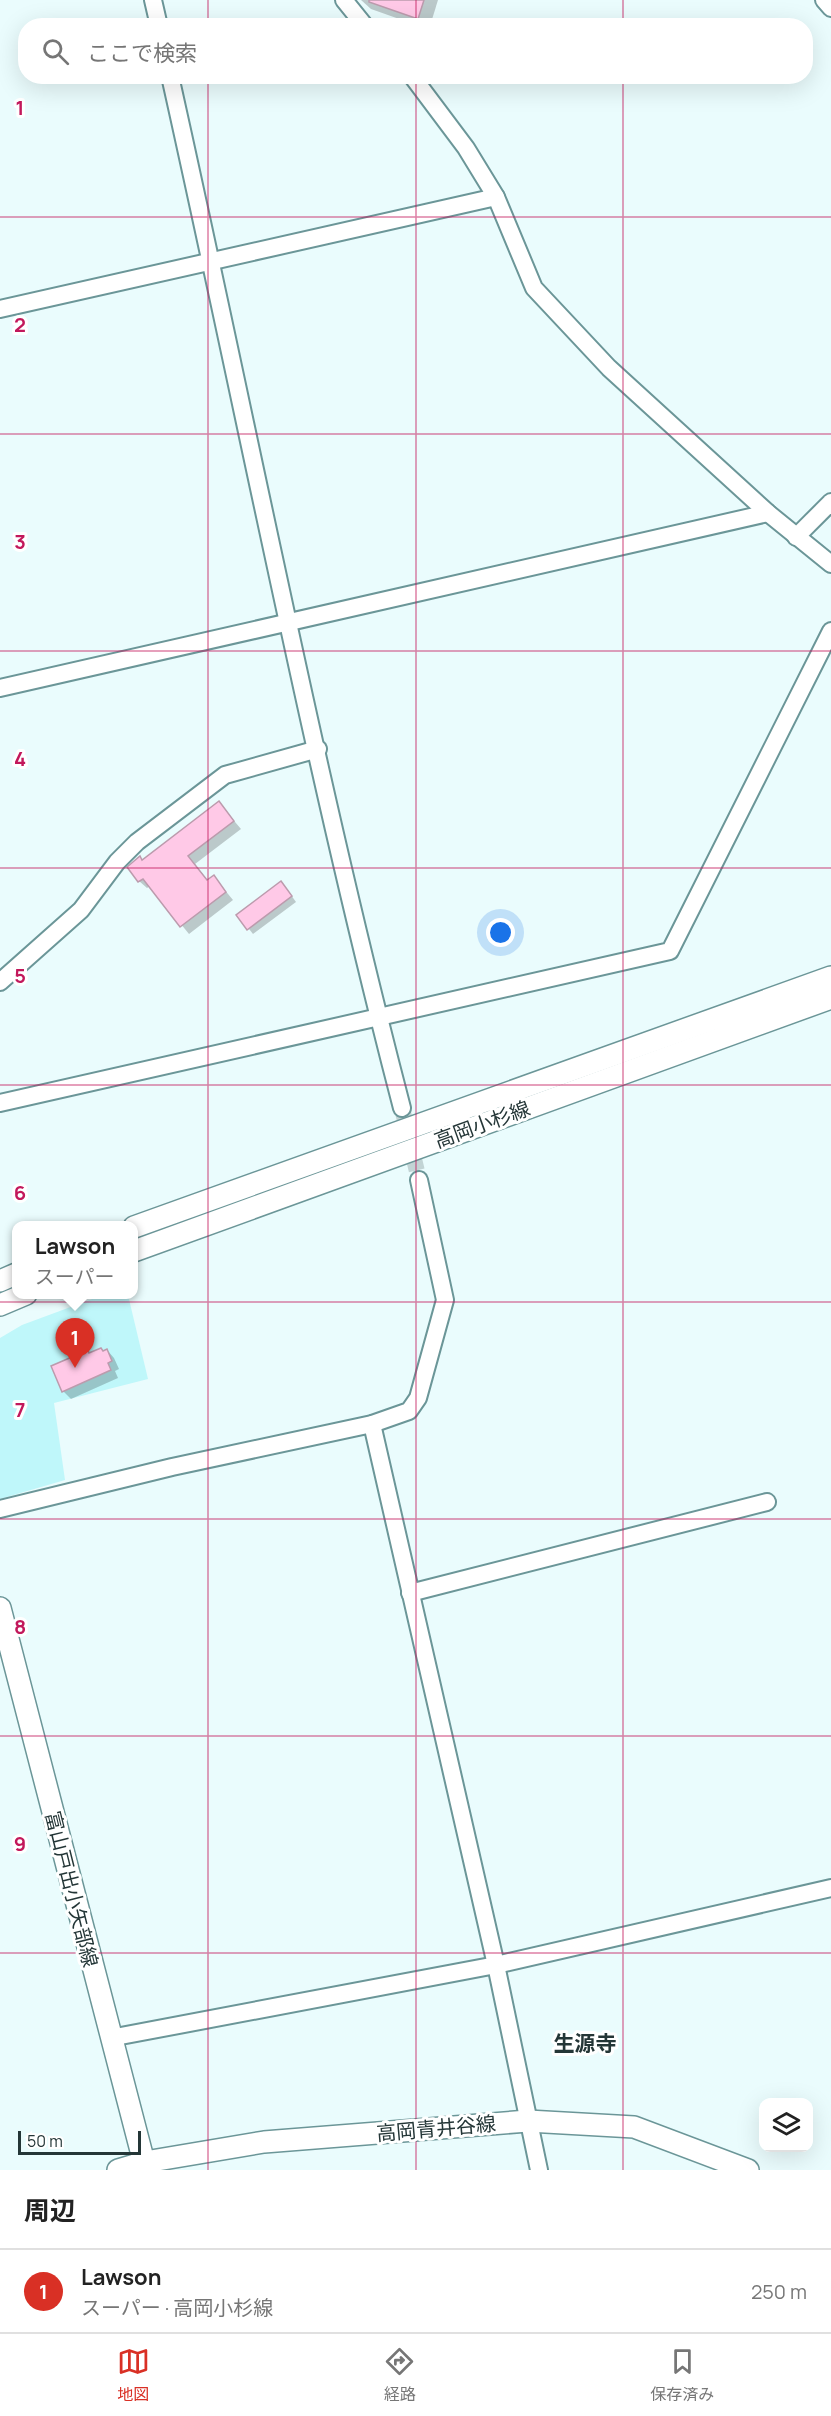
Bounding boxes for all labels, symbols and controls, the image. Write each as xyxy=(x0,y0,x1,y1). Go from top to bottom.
search box xyxy=(18,18,813,84)
icon: search xyxy=(39,35,72,68)
text: ここで検索 xyxy=(87,38,197,68)
text: 1 xyxy=(16,94,24,121)
text: 2 xyxy=(14,311,26,338)
text: 3 xyxy=(14,528,26,555)
text: 4 xyxy=(14,745,26,772)
your location xyxy=(486,918,515,947)
text: 5 xyxy=(14,962,26,989)
street label: 高岡小杉線 xyxy=(430,1094,534,1154)
text: 6 xyxy=(14,1179,26,1206)
popup xyxy=(12,1221,138,1299)
text: Lawson xyxy=(35,1231,115,1261)
text: スーパー xyxy=(35,1263,115,1290)
pin: 1 xyxy=(56,1318,94,1368)
text: 7 xyxy=(15,1396,25,1423)
text: 8 xyxy=(14,1613,26,1640)
street label: 富山戸出小矢部線 xyxy=(40,1808,104,1970)
text: 9 xyxy=(14,1830,26,1857)
district label: 生源寺 xyxy=(554,2029,617,2057)
map controls xyxy=(759,2098,813,2152)
button: layers xyxy=(759,2098,813,2152)
street label: 高岡青井谷線 xyxy=(375,2109,497,2147)
scale bar xyxy=(18,2128,141,2156)
text: 50 m xyxy=(27,2130,63,2152)
text: 周辺 xyxy=(24,2192,76,2228)
text: Lawson xyxy=(81,2262,161,2292)
text: 1 xyxy=(39,2278,48,2305)
text: 250 m xyxy=(751,2278,807,2305)
text: スーパー · 高岡小杉線 xyxy=(81,2294,273,2321)
tab: 地図 xyxy=(117,2345,150,2405)
tab: 経路 xyxy=(383,2345,416,2405)
tab: 保存済み xyxy=(650,2345,714,2405)

